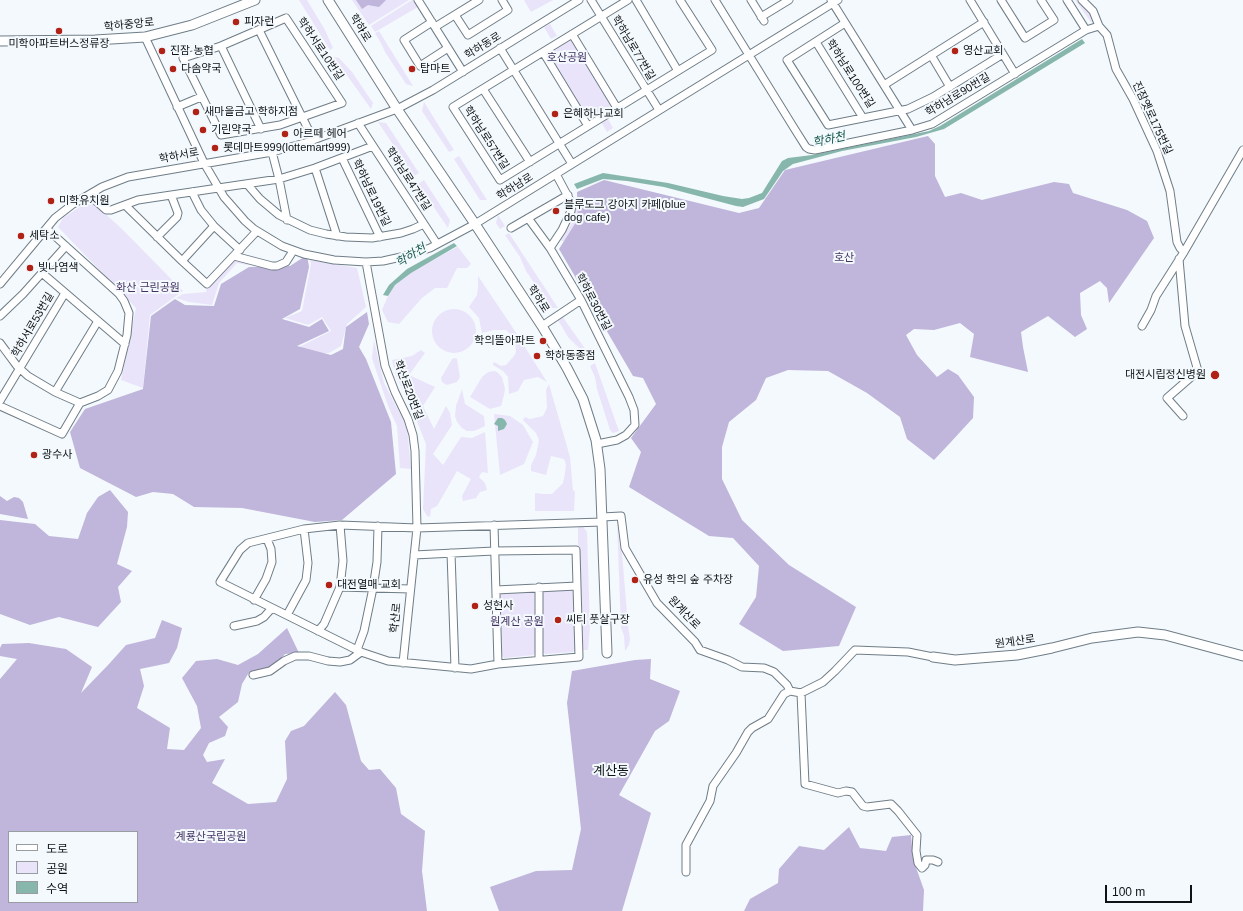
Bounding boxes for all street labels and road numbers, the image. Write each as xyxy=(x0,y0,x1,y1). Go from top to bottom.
street label: 학하로 xyxy=(346,12,374,44)
street label: 학하남로77번길 xyxy=(609,13,657,83)
street label: 학하서로10번길 xyxy=(294,15,346,83)
street label: 학하중앙로 xyxy=(103,16,155,34)
street label: 학하동로 xyxy=(462,30,504,62)
street label: 학하남로100번길 xyxy=(823,37,877,111)
street label: 학하남로90번길 xyxy=(923,71,993,119)
street label: 진잠옛로175번길 xyxy=(1129,79,1175,157)
street label: 학하남로57번길 xyxy=(461,104,511,172)
street label: 학하남로47번길 xyxy=(383,145,433,213)
street label: 학하서로 xyxy=(158,146,200,166)
street label: 학하남로19번길 xyxy=(349,157,393,229)
street label: 학하남로 xyxy=(494,171,536,203)
street label: 학하로30번길 xyxy=(572,271,614,333)
street label: 학하로 xyxy=(524,283,552,315)
street label: 학하서로53번길 xyxy=(9,290,57,360)
street label: 학산로20번길 xyxy=(391,358,425,422)
street label: 원계산로 xyxy=(665,594,703,632)
street label: 학산로 xyxy=(388,602,404,634)
street label: 원계산로 xyxy=(994,633,1036,651)

